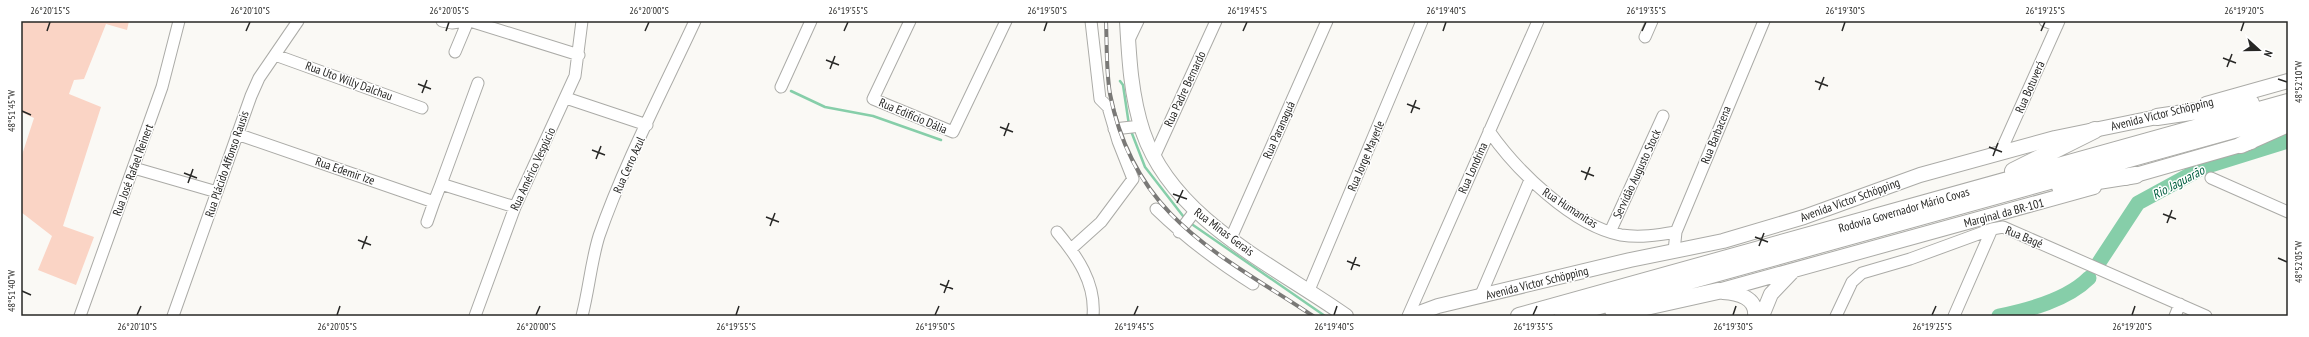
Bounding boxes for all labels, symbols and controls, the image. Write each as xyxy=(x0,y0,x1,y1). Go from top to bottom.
text: 26°20'15"S xyxy=(30,4,70,17)
text: 26°20'10"S xyxy=(230,4,270,17)
text: 26°20'05"S xyxy=(429,4,469,17)
text: 26°20'00"S xyxy=(629,4,669,17)
text: 26°19'55"S xyxy=(828,4,868,17)
text: 26°19'50"S xyxy=(1027,4,1067,17)
text: 26°19'45"S xyxy=(1227,4,1267,17)
text: 26°19'40"S xyxy=(1426,4,1466,17)
text: 26°19'35"S xyxy=(1626,4,1666,17)
text: 26°19'30"S xyxy=(1825,4,1865,17)
text: 26°19'25"S xyxy=(2025,4,2065,17)
text: 26°19'20"S xyxy=(2224,4,2264,17)
north arrow xyxy=(2239,30,2279,70)
text: N xyxy=(2261,48,2276,59)
street label: Rua Padre Bernardo xyxy=(1160,49,1209,129)
street label: Rua Uto Willy Dalchau xyxy=(304,58,395,103)
street label: Rua Botuverá xyxy=(2011,58,2048,115)
text: 48°52'10"W xyxy=(2292,61,2305,103)
text: 48°51'45"W xyxy=(5,90,18,132)
street label: Rua Edifício Dália xyxy=(877,94,950,137)
street label: Avenida Victor Schöpping xyxy=(2109,94,2215,134)
street label: Rua Paranaguá xyxy=(1259,98,1298,161)
street label: Rua Barbacena xyxy=(1697,103,1734,166)
street label: Rua Plácido Affonso Rausis xyxy=(201,109,252,219)
street label: Rua Jorge Mayerle xyxy=(1344,118,1387,193)
street label: Rua José Rafael Reinert xyxy=(109,121,156,218)
street label: Rua Américo Vespúcio xyxy=(507,125,558,213)
street label: Servidão Augusto Stock xyxy=(1609,126,1664,221)
street label: Rua Cerro Azul xyxy=(609,134,648,195)
street label: Rua Londrina xyxy=(1455,140,1491,196)
street label: Rua Edemir Ize xyxy=(314,153,377,188)
water label: Rio Jaguarão xyxy=(2149,161,2208,203)
street label: Avenida Victor Schöpping xyxy=(1798,175,1902,225)
street label: Rua Humanitas xyxy=(1540,184,1601,231)
street label: Rodovia Governador Mário Covas xyxy=(1837,184,1971,235)
street label: Marginal da BR-101 xyxy=(1962,195,2046,230)
street label: Rua Minas Gerais xyxy=(1191,204,1257,259)
street label: Rua Bagé xyxy=(2003,222,2045,251)
text: 48°52'05"W xyxy=(2292,241,2305,283)
street label: Avenida Victor Schöpping xyxy=(1484,263,1590,303)
text: 48°51'40"W xyxy=(5,270,18,312)
text: 26°20'10"S xyxy=(117,320,157,333)
text: 26°20'05"S xyxy=(317,320,357,333)
text: 26°20'00"S xyxy=(516,320,556,333)
text: 26°19'55"S xyxy=(716,320,756,333)
text: 26°19'50"S xyxy=(915,320,955,333)
text: 26°19'45"S xyxy=(1114,320,1154,333)
text: 26°19'40"S xyxy=(1314,320,1354,333)
text: 26°19'35"S xyxy=(1513,320,1553,333)
text: 26°19'30"S xyxy=(1713,320,1753,333)
text: 26°19'25"S xyxy=(1912,320,1952,333)
text: 26°19'20"S xyxy=(2112,320,2152,333)

